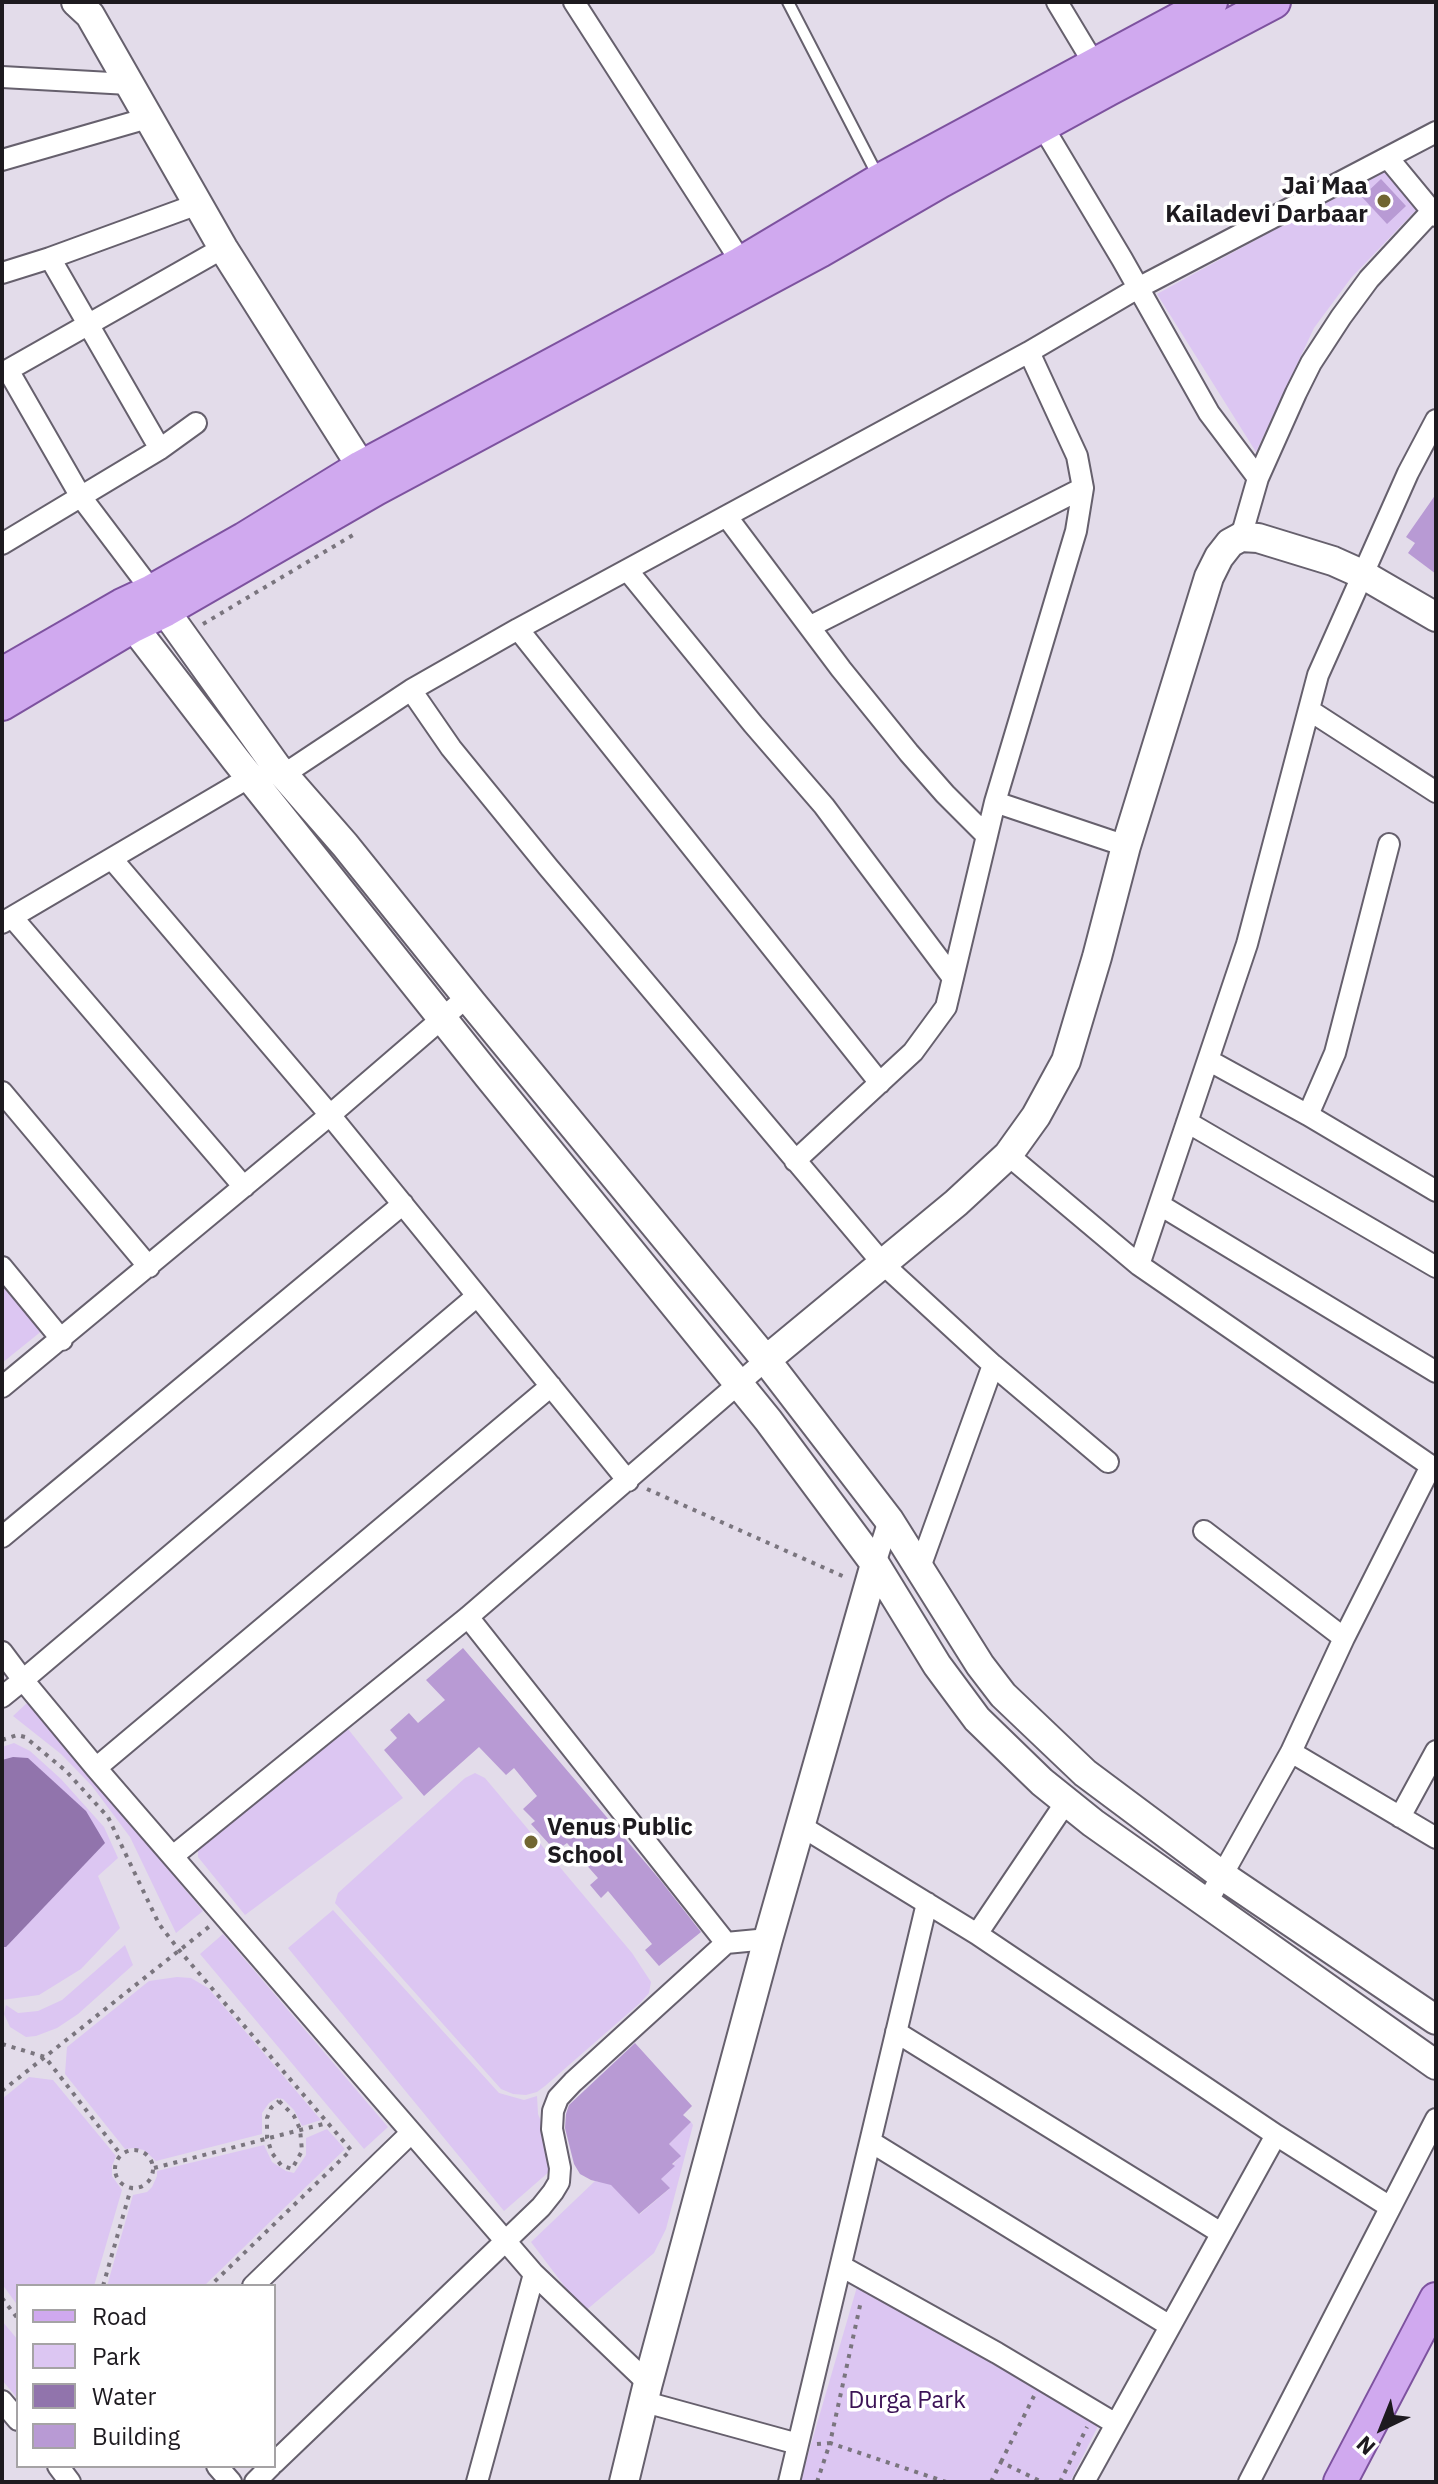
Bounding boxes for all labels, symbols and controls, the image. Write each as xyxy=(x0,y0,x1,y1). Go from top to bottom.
place label: Jai Maa Kailadevi Darbaar xyxy=(1165,173,1368,229)
marker: Jai Maa Kailadevi Darbaar xyxy=(1375,192,1393,210)
place label: Venus Public School xyxy=(547,1814,693,1870)
marker: Venus Public School xyxy=(522,1833,540,1851)
legend xyxy=(16,2284,276,2468)
text: Road xyxy=(92,2300,147,2332)
text: Park xyxy=(92,2340,141,2372)
text: Water xyxy=(92,2380,156,2412)
park label: Durga Park xyxy=(848,2387,966,2415)
north arrow xyxy=(1342,2388,1422,2468)
text: Building xyxy=(92,2420,180,2452)
text: N xyxy=(1350,2430,1381,2462)

